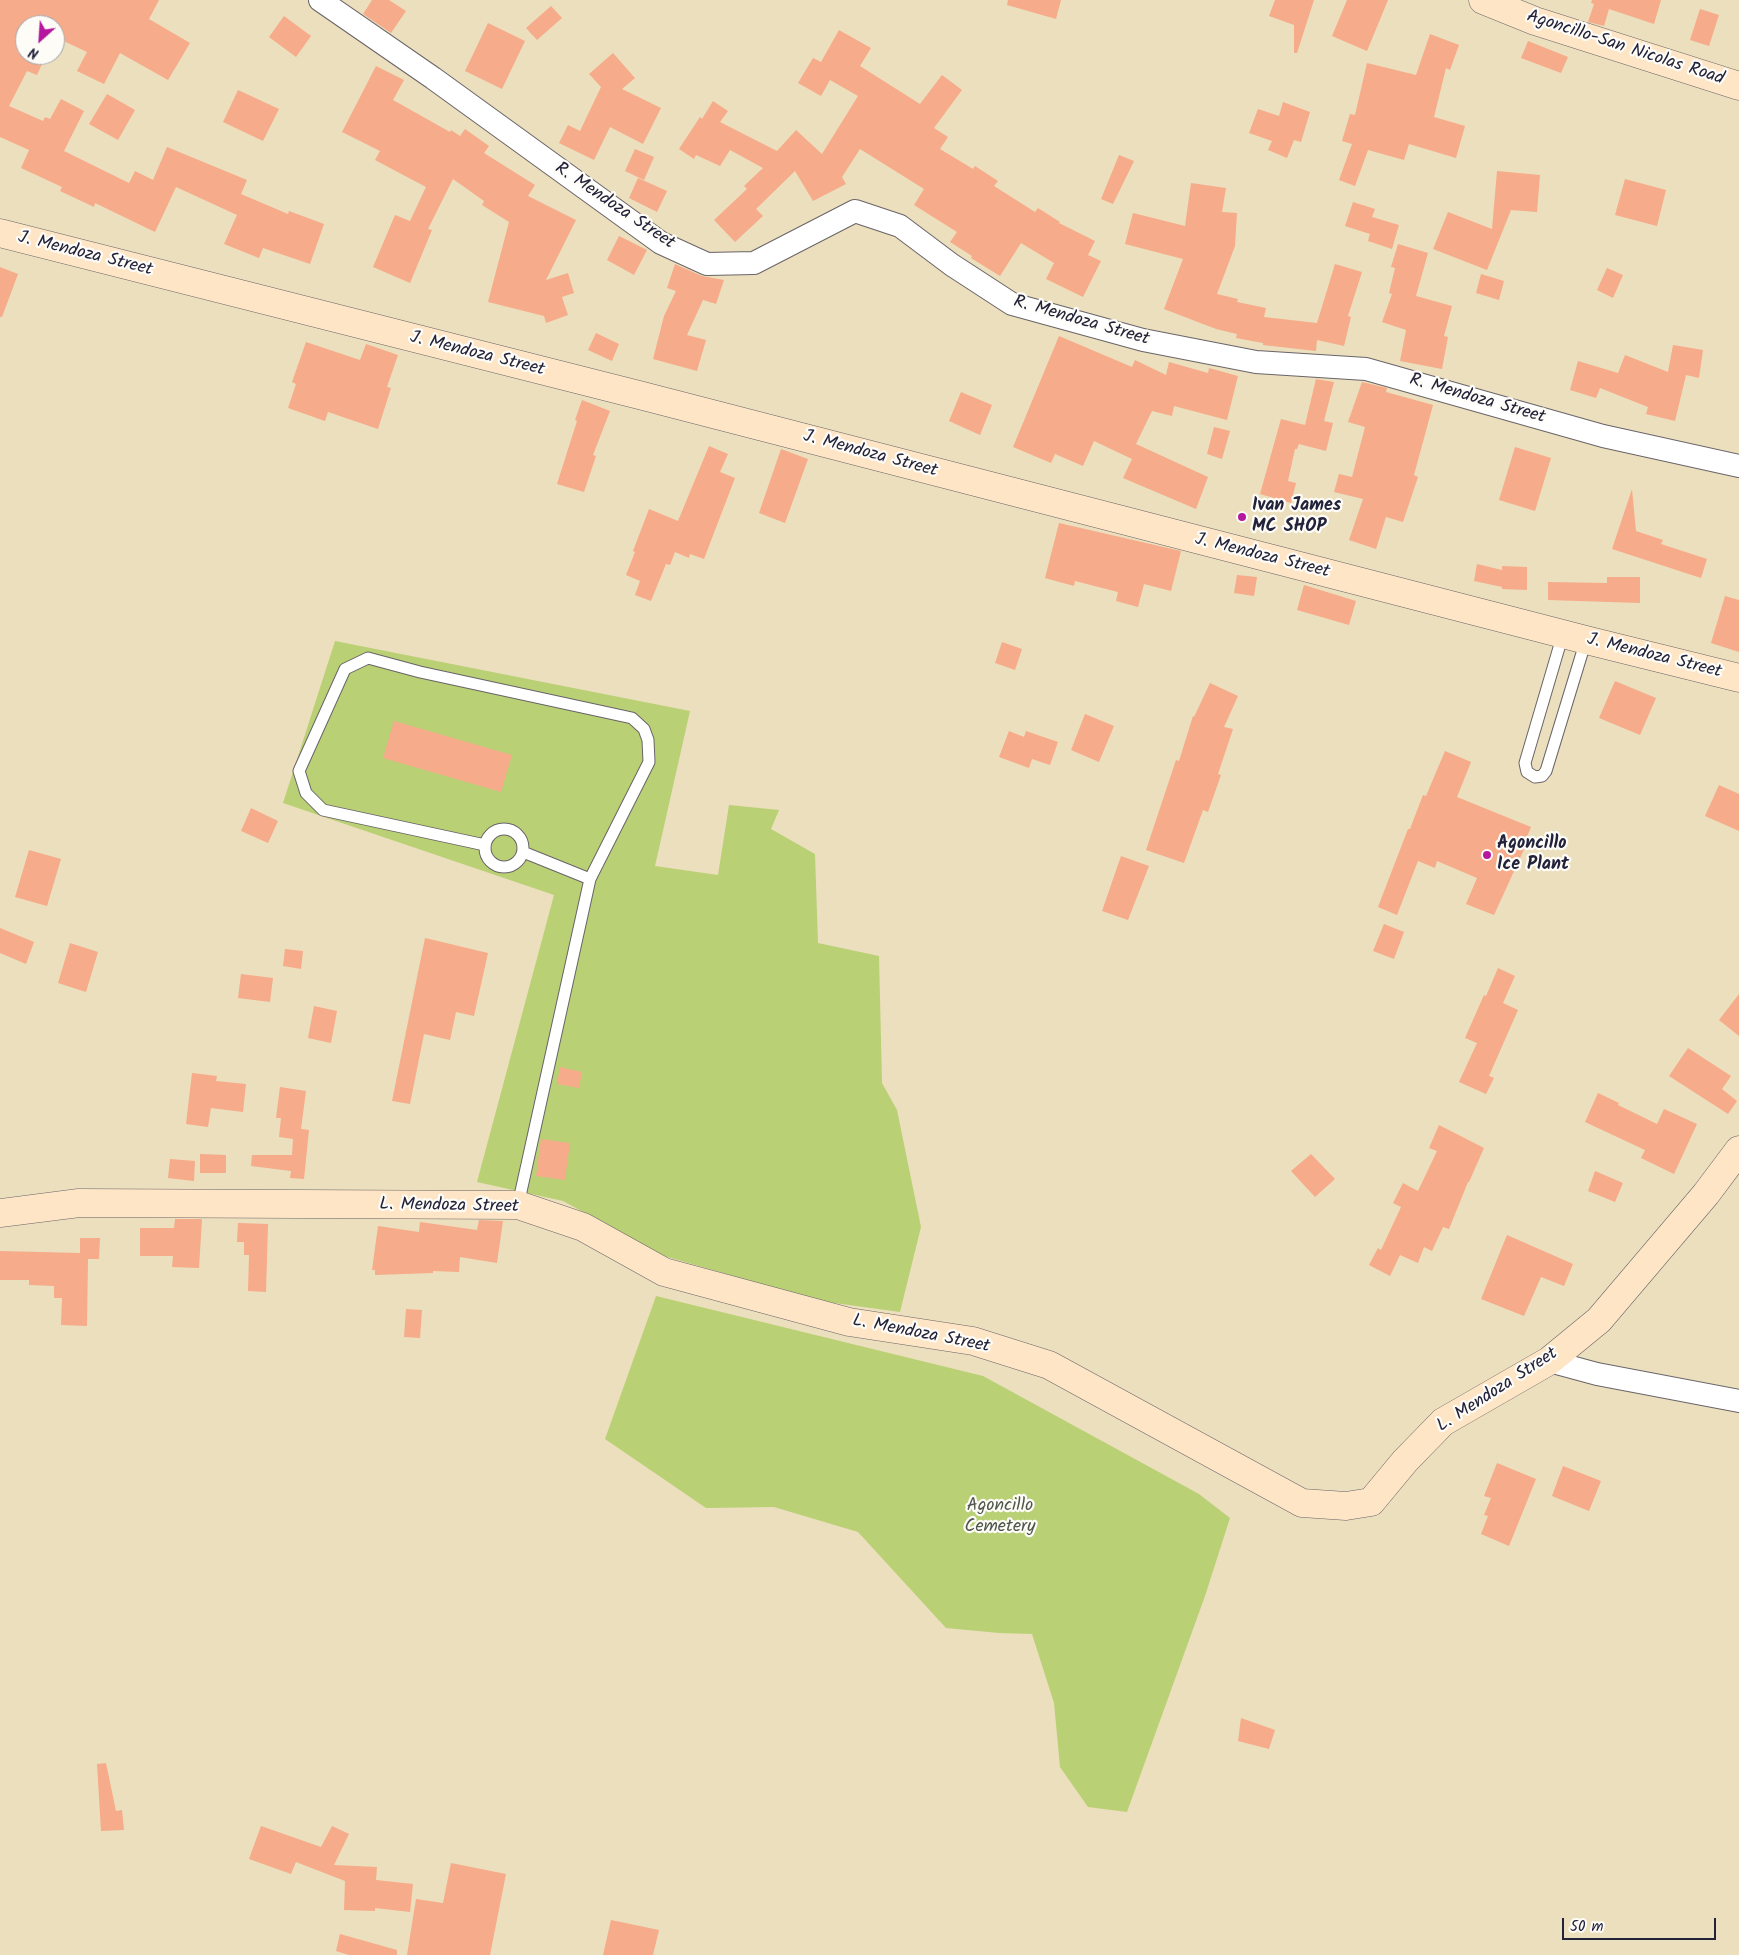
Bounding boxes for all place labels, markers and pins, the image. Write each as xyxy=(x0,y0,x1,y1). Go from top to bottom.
place label: Ivan James MC SHOP xyxy=(1252,496,1341,538)
marker: Ivan James MC SHOP xyxy=(1236,511,1248,523)
place label: Agoncillo Ice Plant xyxy=(1497,834,1569,876)
marker: Agoncillo Ice Plant xyxy=(1481,849,1493,861)

